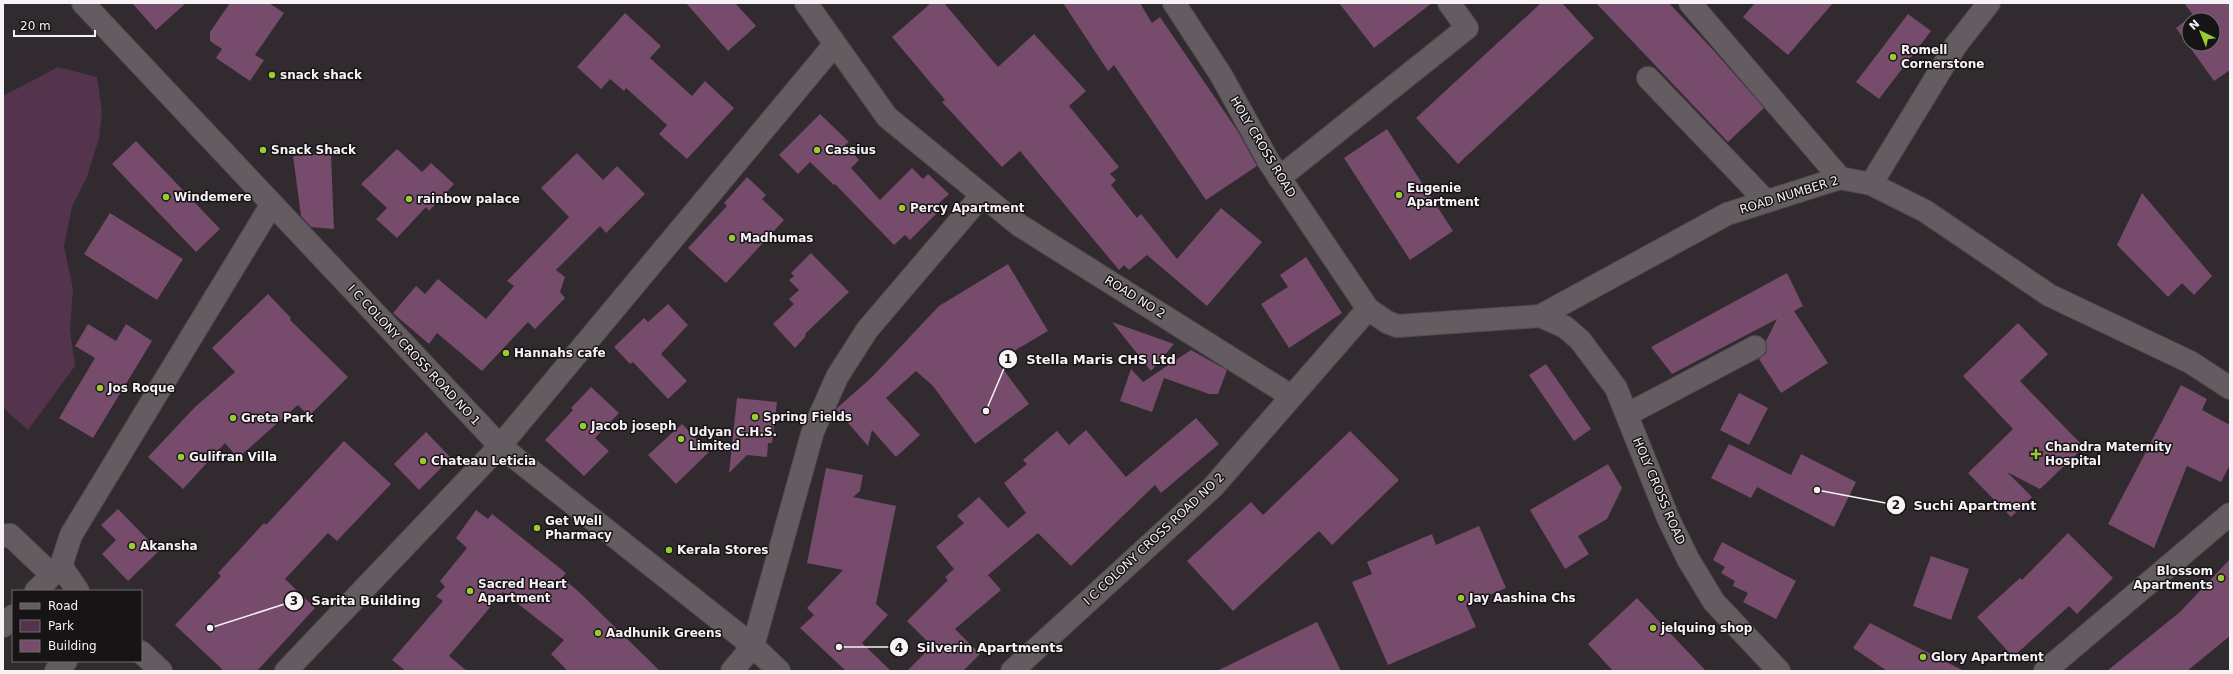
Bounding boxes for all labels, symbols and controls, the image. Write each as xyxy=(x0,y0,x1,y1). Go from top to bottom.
scale bar xyxy=(14,12,95,38)
north arrow xyxy=(2181,12,2221,52)
text: N xyxy=(2187,17,2202,33)
text: 20 m xyxy=(20,19,51,33)
place label: Romell Cornerstone xyxy=(1901,43,1984,71)
marker: Romell Cornerstone xyxy=(1888,52,1898,62)
place label: snack shack xyxy=(280,68,363,82)
marker: snack shack xyxy=(267,70,277,80)
street label: HOLY CROSS ROAD xyxy=(1227,94,1299,200)
place label: Snack Shack xyxy=(271,143,357,157)
place label: Cassius xyxy=(825,143,876,157)
marker: Snack Shack xyxy=(258,145,268,155)
marker: Cassius xyxy=(812,145,822,155)
street label: ROAD NUMBER 2 xyxy=(1738,173,1840,217)
place label: Eugenie Apartment xyxy=(1407,181,1480,209)
place label: Windemere xyxy=(174,190,251,204)
marker: Eugenie Apartment xyxy=(1394,190,1404,200)
marker: Windemere xyxy=(161,192,171,202)
place label: rainbow palace xyxy=(417,192,520,206)
marker: rainbow palace xyxy=(404,194,414,204)
place label: Percy Apartment xyxy=(910,201,1025,215)
marker: Percy Apartment xyxy=(897,203,907,213)
place label: Madhumas xyxy=(740,231,813,245)
marker: Madhumas xyxy=(727,233,737,243)
street label: ROAD NO 2 xyxy=(1102,273,1168,321)
street label: I C COLONY CROSS ROAD NO 1 xyxy=(345,282,483,428)
place label: Hannahs cafe xyxy=(514,346,606,360)
callout: Stella Maris CHS Ltd xyxy=(998,347,1183,372)
marker: Hannahs cafe xyxy=(501,348,511,358)
text: 1 xyxy=(1004,352,1012,366)
text: Stella Maris CHS Ltd xyxy=(1026,352,1176,367)
place label: Jos Roque xyxy=(107,381,175,395)
marker: Jos Roque xyxy=(95,383,105,393)
place label: Spring Fields xyxy=(763,410,852,424)
place label: Greta Park xyxy=(241,411,314,425)
marker: Spring Fields xyxy=(750,412,760,422)
marker: Greta Park xyxy=(228,413,238,423)
place label: Jacob joseph xyxy=(590,419,676,433)
marker: Jacob joseph xyxy=(578,421,588,431)
place label: Udyan C.H.S. Limited xyxy=(689,425,777,453)
marker: Udyan C.H.S. Limited xyxy=(676,434,686,444)
street label: HOLY CROSS ROAD xyxy=(1630,435,1688,547)
place label: Chandra Maternity Hospital xyxy=(2045,440,2172,468)
marker: Chandra Maternity Hospital xyxy=(2030,448,2042,460)
place label: Gulifran Villa xyxy=(189,450,277,464)
marker: Gulifran Villa xyxy=(176,452,186,462)
place label: Chateau Leticia xyxy=(431,454,536,468)
marker: Chateau Leticia xyxy=(418,456,428,466)
street label: I C COLONY CROSS ROAD NO 2 xyxy=(1081,470,1227,608)
callout: Suchi Apartment xyxy=(1886,493,2045,518)
text: 2 xyxy=(1892,498,1900,512)
text: Suchi Apartment xyxy=(1913,498,2037,513)
place label: Get Well Pharmacy xyxy=(545,514,612,542)
marker: Get Well Pharmacy xyxy=(532,523,542,533)
place label: Akansha xyxy=(140,539,198,553)
marker: Akansha xyxy=(127,541,137,551)
place label: Kerala Stores xyxy=(677,543,768,557)
marker: Kerala Stores xyxy=(664,545,674,555)
place label: Blossom Apartments xyxy=(2133,564,2213,592)
marker: Blossom Apartments xyxy=(2216,573,2226,583)
place label: Sacred Heart Apartment xyxy=(478,577,567,605)
marker: Sacred Heart Apartment xyxy=(465,586,475,596)
callout: Sarita Building xyxy=(284,588,429,613)
legend xyxy=(12,590,142,662)
place label: Jay Aashina Chs xyxy=(1468,591,1576,605)
text: Sarita Building xyxy=(312,593,420,608)
marker: Jay Aashina Chs xyxy=(1456,593,1466,603)
text: 3 xyxy=(290,594,298,608)
text: Road xyxy=(48,599,78,613)
text: Park xyxy=(48,619,74,633)
place label: jelquing shop xyxy=(1660,621,1753,635)
marker: jelquing shop xyxy=(1648,623,1658,633)
place label: Aadhunik Greens xyxy=(606,626,722,640)
marker: Aadhunik Greens xyxy=(593,628,603,638)
callout: Silverin Apartments xyxy=(889,635,1071,660)
text: Building xyxy=(48,639,97,653)
text: Silverin Apartments xyxy=(917,640,1064,655)
text: 4 xyxy=(895,641,903,655)
place label: Glory Apartment xyxy=(1931,650,2044,664)
marker: Glory Apartment xyxy=(1918,652,1928,662)

